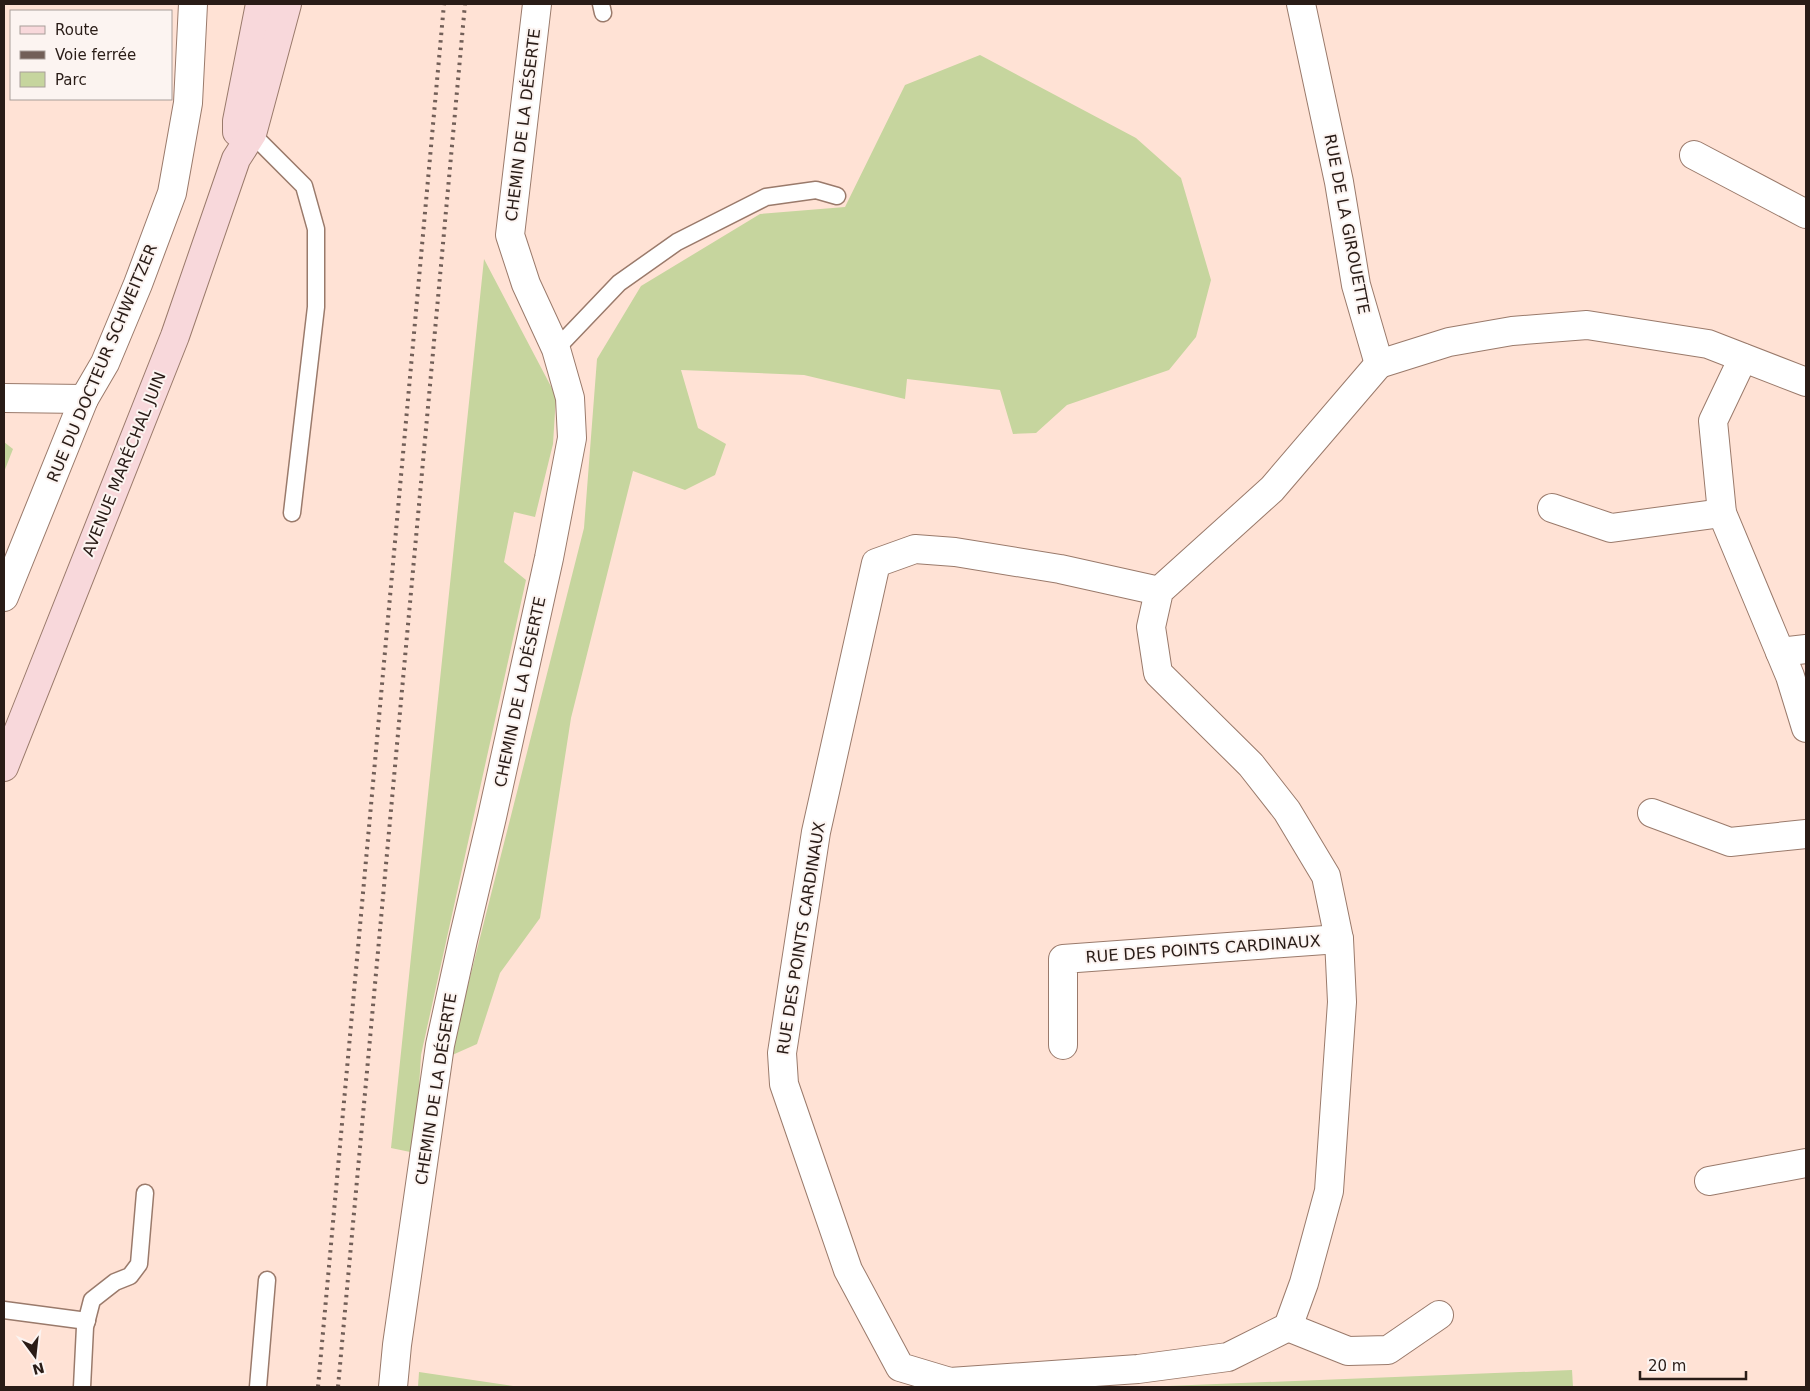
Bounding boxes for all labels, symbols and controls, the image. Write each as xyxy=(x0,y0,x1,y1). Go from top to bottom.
legend xyxy=(10,10,172,100)
text: Route xyxy=(55,21,99,39)
street label: CHEMIN DE LA DÉSERTE xyxy=(502,27,544,223)
text: Voie ferrée xyxy=(55,46,136,64)
text: Parc xyxy=(55,71,87,89)
street label: RUE DE LA GIROUETTE xyxy=(1320,132,1374,316)
street label: RUE DU DOCTEUR SCHWEITZER xyxy=(43,241,161,485)
street label: AVENUE MARÉCHAL JUIN xyxy=(78,369,170,559)
street label: CHEMIN DE LA DÉSERTE xyxy=(491,595,549,789)
street label: RUE DES POINTS CARDINAUX xyxy=(773,820,829,1056)
street label: RUE DES POINTS CARDINAUX xyxy=(1085,931,1321,967)
street label: CHEMIN DE LA DÉSERTE xyxy=(411,992,461,1186)
north arrow xyxy=(10,1331,60,1381)
scale bar xyxy=(1640,1348,1746,1380)
text: 20 m xyxy=(1648,1357,1686,1375)
text: N xyxy=(31,1359,46,1378)

